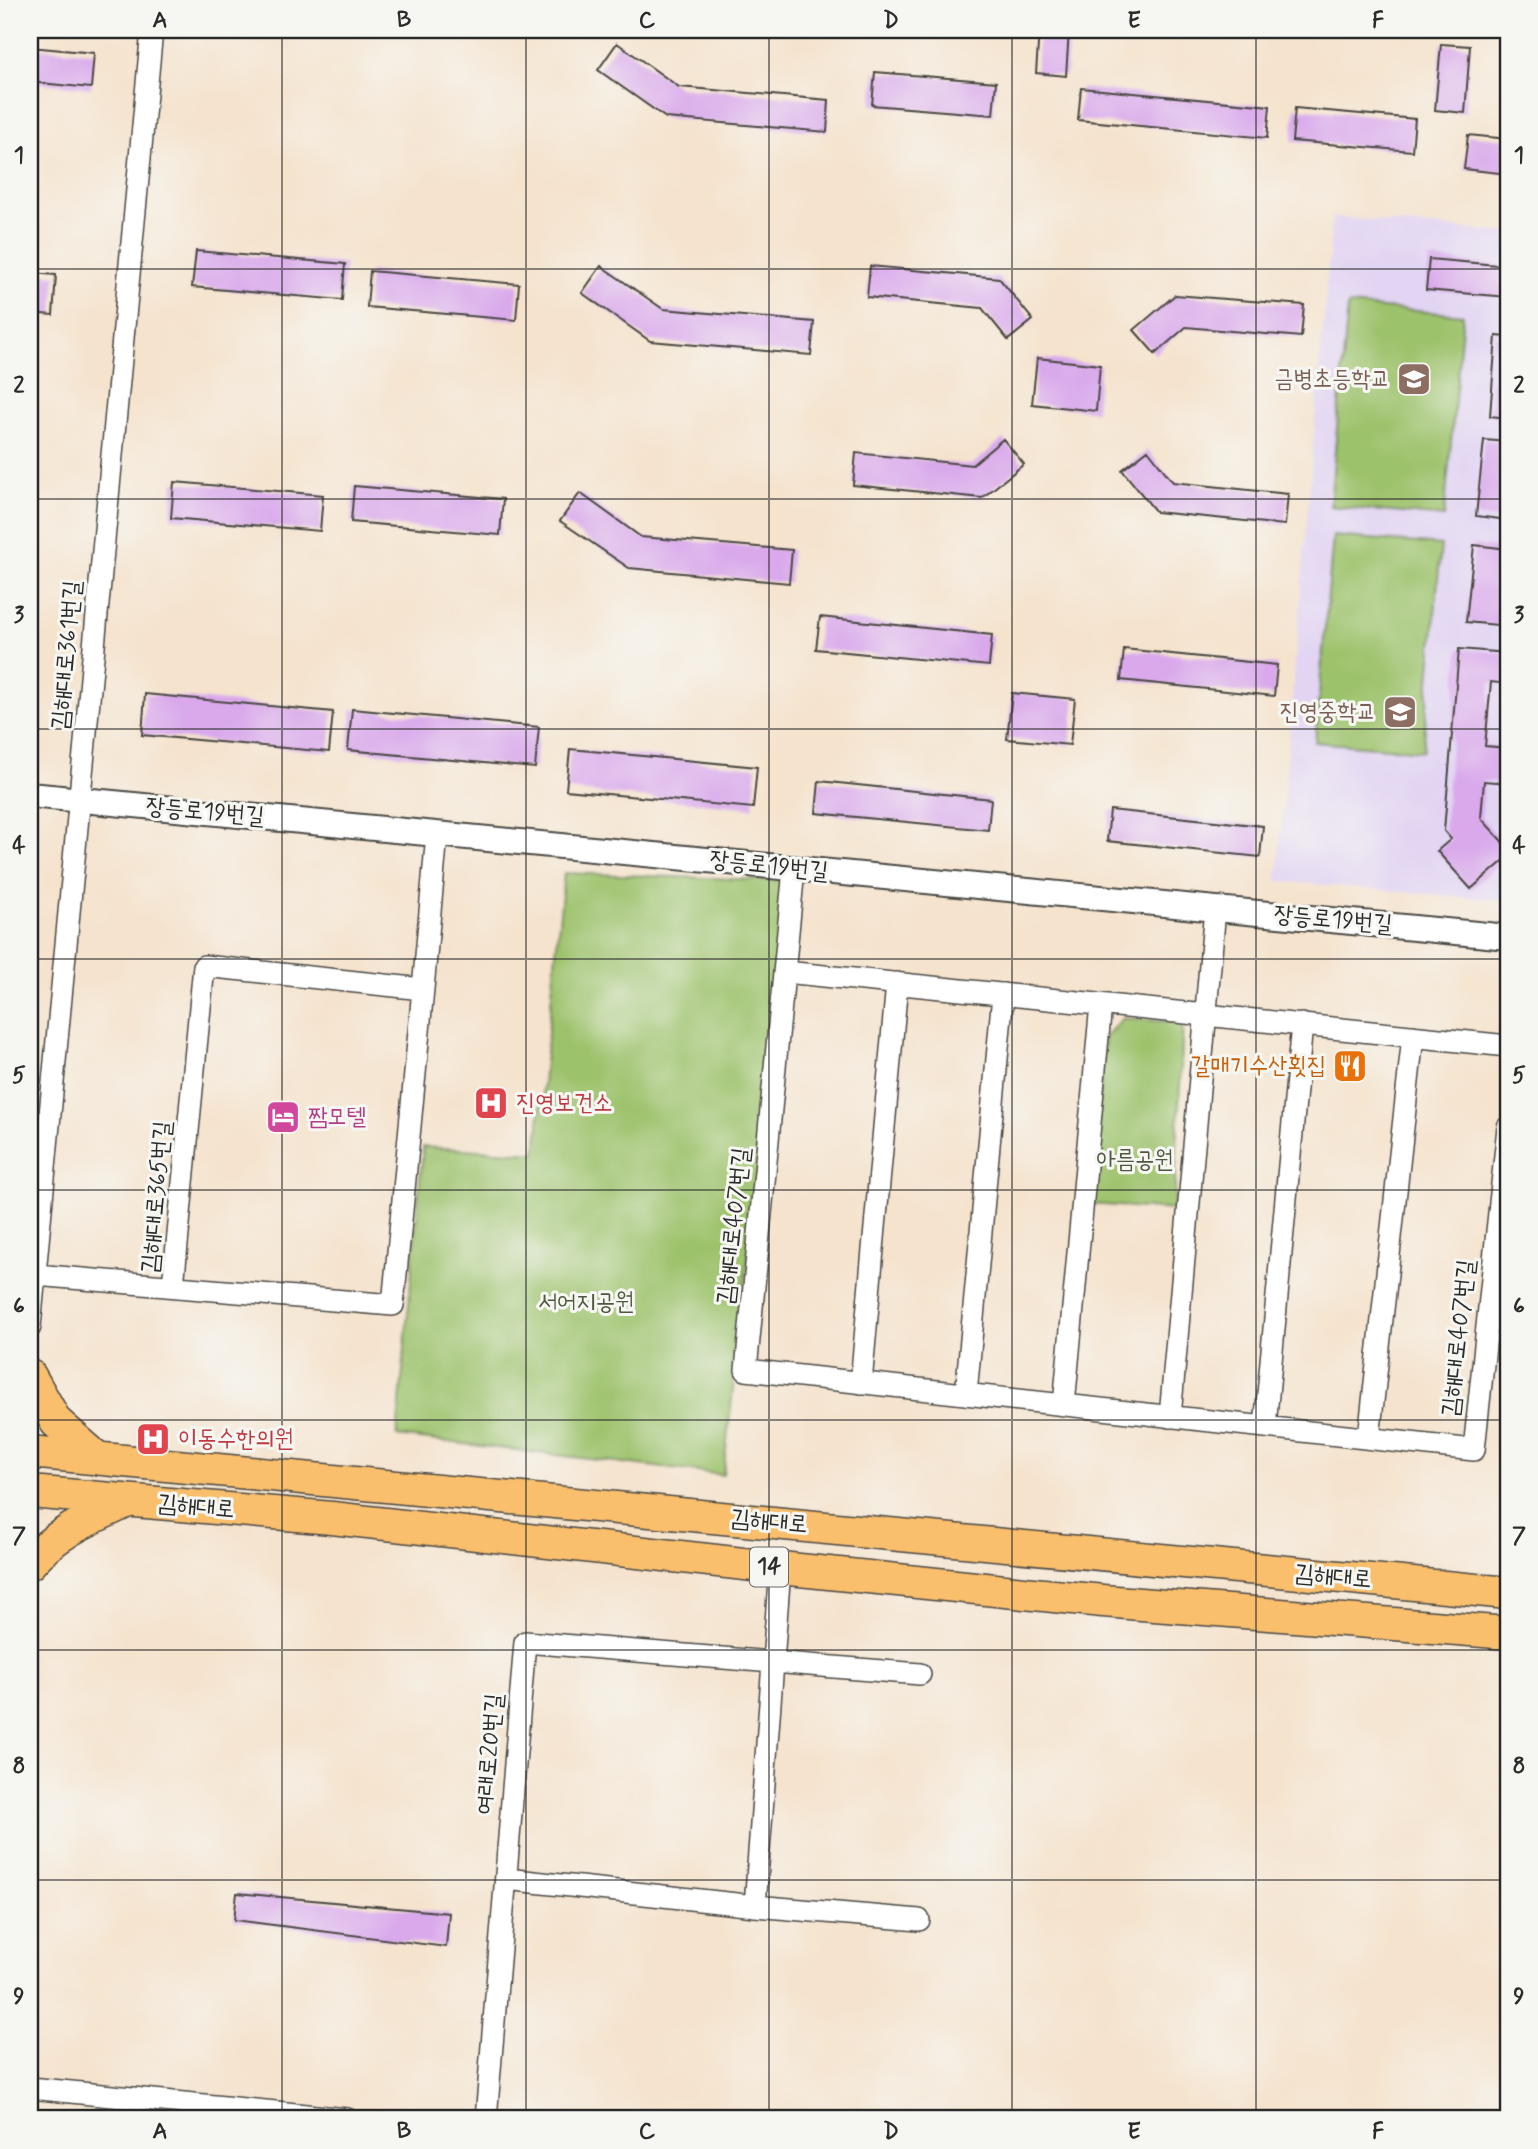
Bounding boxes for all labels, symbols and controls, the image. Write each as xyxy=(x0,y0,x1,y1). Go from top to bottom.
text: A xyxy=(152,6,168,36)
text: B xyxy=(397,6,412,36)
text: C xyxy=(639,6,656,36)
text: D xyxy=(883,6,899,36)
text: E xyxy=(1127,6,1141,36)
text: F xyxy=(1372,6,1384,36)
text: 1 xyxy=(14,141,24,171)
text: 1 xyxy=(1514,141,1524,171)
school or university icon: 금병초등학교 xyxy=(1395,360,1433,398)
place label: 금병초등학교 xyxy=(1274,364,1390,395)
text: 2 xyxy=(13,371,25,401)
text: 2 xyxy=(1513,371,1525,401)
street label: 김해대로361번길 xyxy=(45,579,89,731)
text: 3 xyxy=(14,601,25,631)
text: 3 xyxy=(1514,601,1525,631)
school or university icon: 진영중학교 xyxy=(1381,693,1419,731)
place label: 진영중학교 xyxy=(1279,697,1376,728)
street label: 장등로19번길 xyxy=(144,791,266,833)
text: 4 xyxy=(12,831,26,861)
text: 4 xyxy=(1512,831,1526,861)
street label: 장등로19번길 xyxy=(708,844,830,888)
street label: 장등로19번길 xyxy=(1272,899,1394,941)
restaurant icon: 갈매기수산횟집 xyxy=(1331,1047,1369,1085)
place label: 갈매기수산횟집 xyxy=(1191,1051,1326,1082)
text: 5 xyxy=(12,1061,26,1091)
text: 5 xyxy=(1512,1061,1526,1091)
hospital icon: 진영보건소 xyxy=(472,1084,510,1122)
place label: 진영보건소 xyxy=(516,1088,613,1119)
hotel icon: 짬모텔 xyxy=(264,1098,302,1136)
place label: 짬모텔 xyxy=(308,1102,366,1133)
street label: 김해대로365번길 xyxy=(135,1119,179,1275)
park label: 아름공원 xyxy=(1096,1145,1174,1176)
street label: 김해대로407번길 xyxy=(710,1146,758,1306)
street label: 김해대로407번길 xyxy=(1435,1258,1483,1418)
park label: 서어지공원 xyxy=(538,1287,634,1318)
text: 6 xyxy=(13,1292,25,1322)
text: 6 xyxy=(1513,1292,1525,1322)
hospital icon: 이동수한의원 xyxy=(134,1420,172,1458)
place label: 이동수한의원 xyxy=(178,1424,294,1455)
street label: 김해대로 xyxy=(156,1488,236,1526)
street label: 김해대로 xyxy=(729,1503,809,1541)
text: 7 xyxy=(12,1522,26,1552)
text: 7 xyxy=(1512,1522,1526,1552)
road number: 14 xyxy=(750,1548,788,1586)
street label: 김해대로 xyxy=(1293,1558,1373,1596)
street label: 여래로20번길 xyxy=(469,1692,511,1816)
text: 8 xyxy=(13,1752,25,1782)
text: 8 xyxy=(1513,1752,1525,1782)
text: 9 xyxy=(13,1982,25,2012)
text: 9 xyxy=(1513,1982,1525,2012)
text: A xyxy=(152,2117,168,2147)
text: B xyxy=(397,2117,412,2147)
text: C xyxy=(639,2117,656,2147)
text: D xyxy=(883,2117,899,2147)
text: E xyxy=(1127,2117,1141,2147)
text: F xyxy=(1372,2117,1384,2147)

